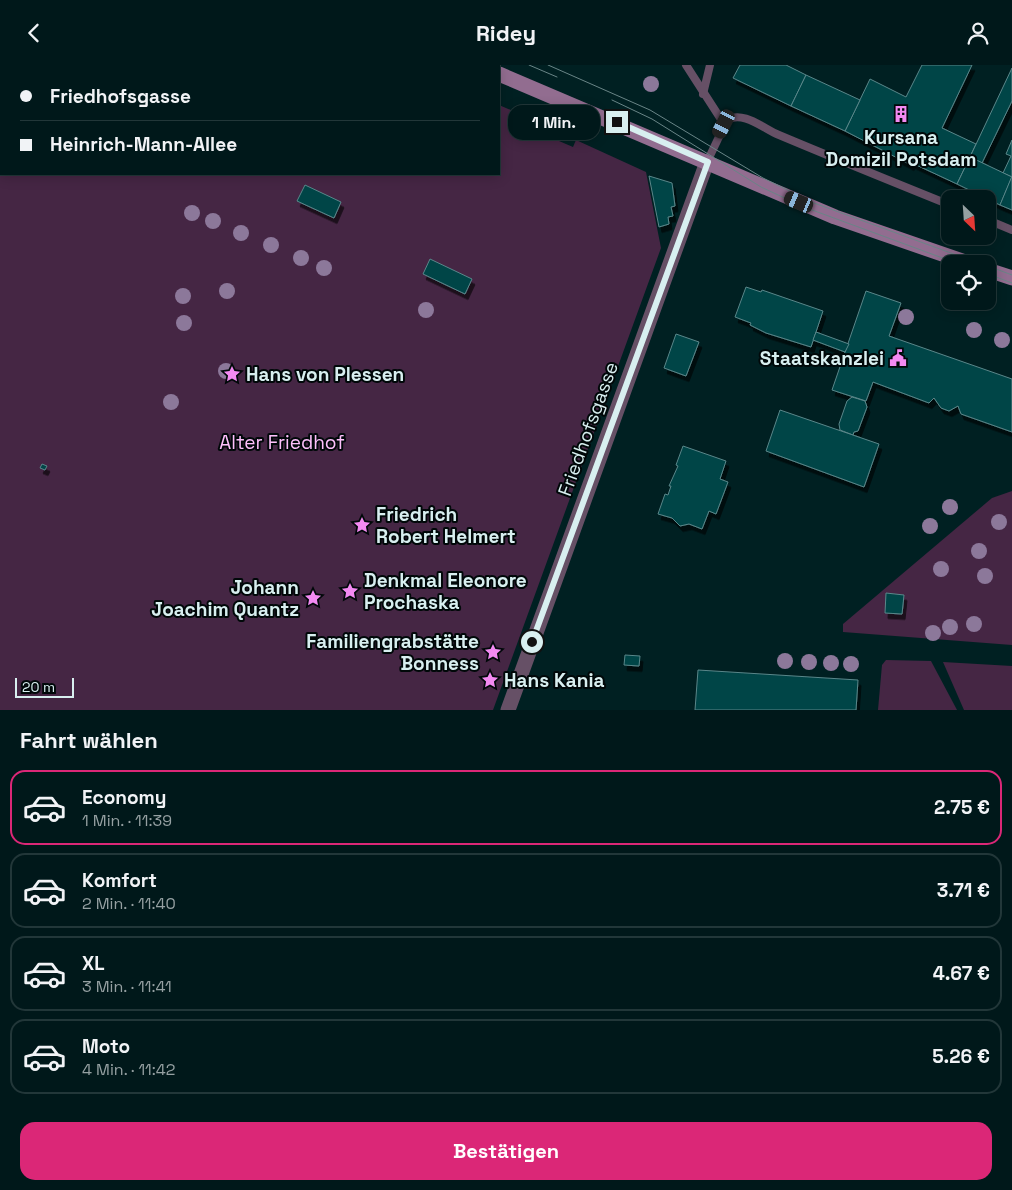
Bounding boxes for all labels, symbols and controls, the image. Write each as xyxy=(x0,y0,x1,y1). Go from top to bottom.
icon: back xyxy=(20,19,48,47)
text: Ridey xyxy=(476,19,536,47)
icon: person xyxy=(964,19,992,47)
text: Friedhofsgasse xyxy=(50,84,191,109)
building icon: Kursana Domizil Potsdam xyxy=(891,104,911,124)
callout: 1 Min. xyxy=(507,105,600,139)
car xyxy=(710,107,737,141)
route end xyxy=(606,111,628,133)
text: 1 Min. xyxy=(532,112,576,133)
place label: Kursana Domizil Potsdam xyxy=(826,125,976,172)
text: Heinrich-Mann-Allee xyxy=(50,132,237,157)
car xyxy=(782,189,815,215)
north arrow xyxy=(941,190,996,245)
map controls xyxy=(941,190,996,310)
button: locate xyxy=(941,255,996,310)
place label: Staatskanzlei xyxy=(760,346,884,371)
public building icon: Staatskanzlei xyxy=(888,348,908,368)
street label: Friedhofsgasse xyxy=(552,358,624,500)
place label: Hans von Plessen xyxy=(246,362,404,387)
place icon: Hans von Plessen xyxy=(222,364,242,384)
park label: Alter Friedhof xyxy=(219,430,345,455)
place label: Friedrich Robert Helmert xyxy=(376,502,516,549)
place icon: Friedrich Robert Helmert xyxy=(352,515,372,535)
place label: Denkmal Eleonore Prochaska xyxy=(364,568,527,615)
place label: Johann Joachim Quantz xyxy=(151,575,299,622)
place icon: Denkmal Eleonore Prochaska xyxy=(340,581,360,601)
place icon: Johann Joachim Quantz xyxy=(303,588,323,608)
place label: Familiengrabstätte Bonness xyxy=(306,629,479,676)
route start xyxy=(521,631,543,653)
place icon: Familiengrabstätte Bonness xyxy=(483,642,503,662)
place label: Hans Kania xyxy=(504,668,605,693)
place icon: Hans Kania xyxy=(480,670,500,690)
scale bar xyxy=(15,675,74,698)
text: 20 m xyxy=(22,678,55,696)
text: Fahrt wählen xyxy=(20,726,158,754)
icon: car xyxy=(22,785,67,830)
text: Economy xyxy=(82,785,166,810)
text: 2.75 € xyxy=(934,795,990,820)
text: 1 Min. · 11:39 xyxy=(82,810,172,831)
icon: car xyxy=(22,868,67,913)
text: Komfort xyxy=(82,868,157,893)
text: 3.71 € xyxy=(937,878,990,903)
text: 2 Min. · 11:40 xyxy=(82,893,176,914)
icon: car xyxy=(22,951,67,996)
text: XL xyxy=(82,951,105,976)
text: 4.67 € xyxy=(933,961,990,986)
text: 3 Min. · 11:41 xyxy=(82,976,172,997)
icon: car xyxy=(22,1034,67,1079)
text: Moto xyxy=(82,1034,130,1059)
text: 5.26 € xyxy=(932,1044,990,1069)
text: 4 Min. · 11:42 xyxy=(82,1059,176,1080)
button: Bestätigen xyxy=(20,1122,992,1180)

